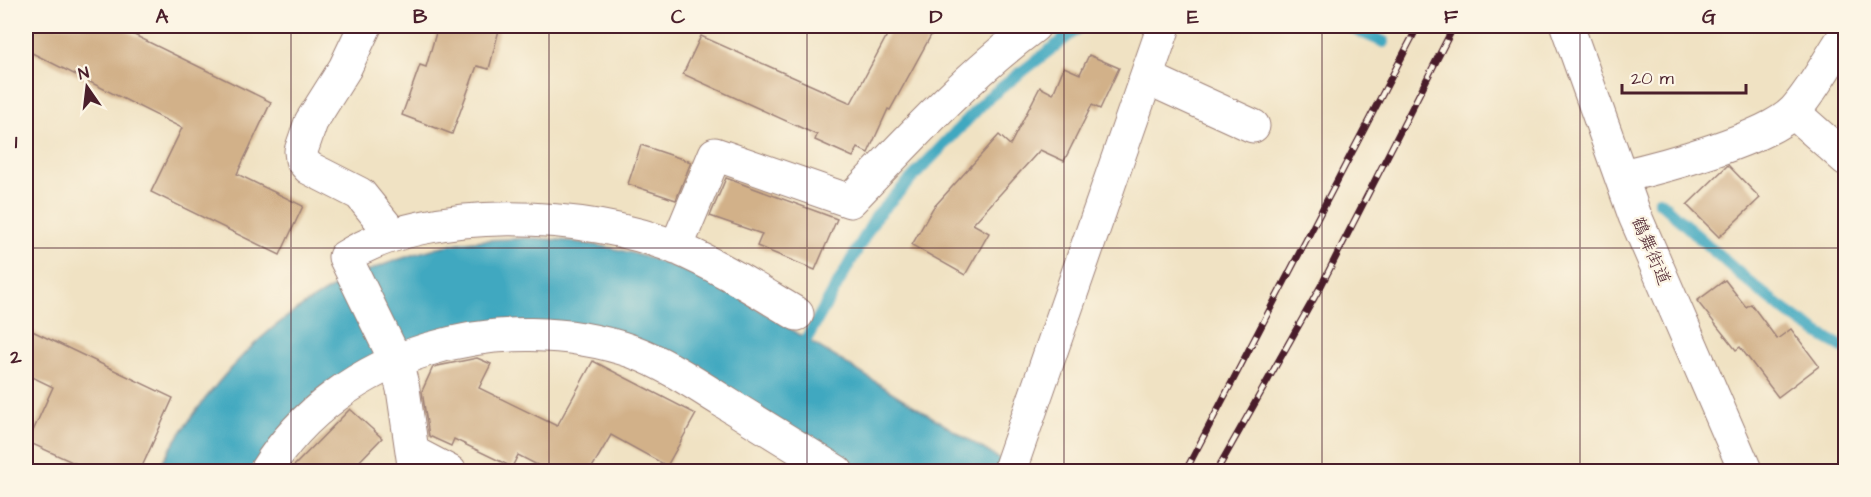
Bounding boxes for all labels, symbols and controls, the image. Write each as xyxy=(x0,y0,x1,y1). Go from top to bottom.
text: A xyxy=(156,3,169,31)
text: B xyxy=(413,3,428,31)
text: C xyxy=(671,3,686,31)
text: D xyxy=(930,3,943,31)
text: E xyxy=(1187,3,1199,31)
text: F xyxy=(1444,3,1459,31)
text: G xyxy=(1702,3,1716,31)
north arrow xyxy=(57,57,117,117)
scale bar xyxy=(1622,57,1746,95)
text: N xyxy=(76,62,91,85)
text: 20 m xyxy=(1631,66,1674,91)
text: 1 xyxy=(15,128,18,156)
street label: 鶴舞街道 xyxy=(1625,213,1677,289)
text: 2 xyxy=(9,343,22,371)

